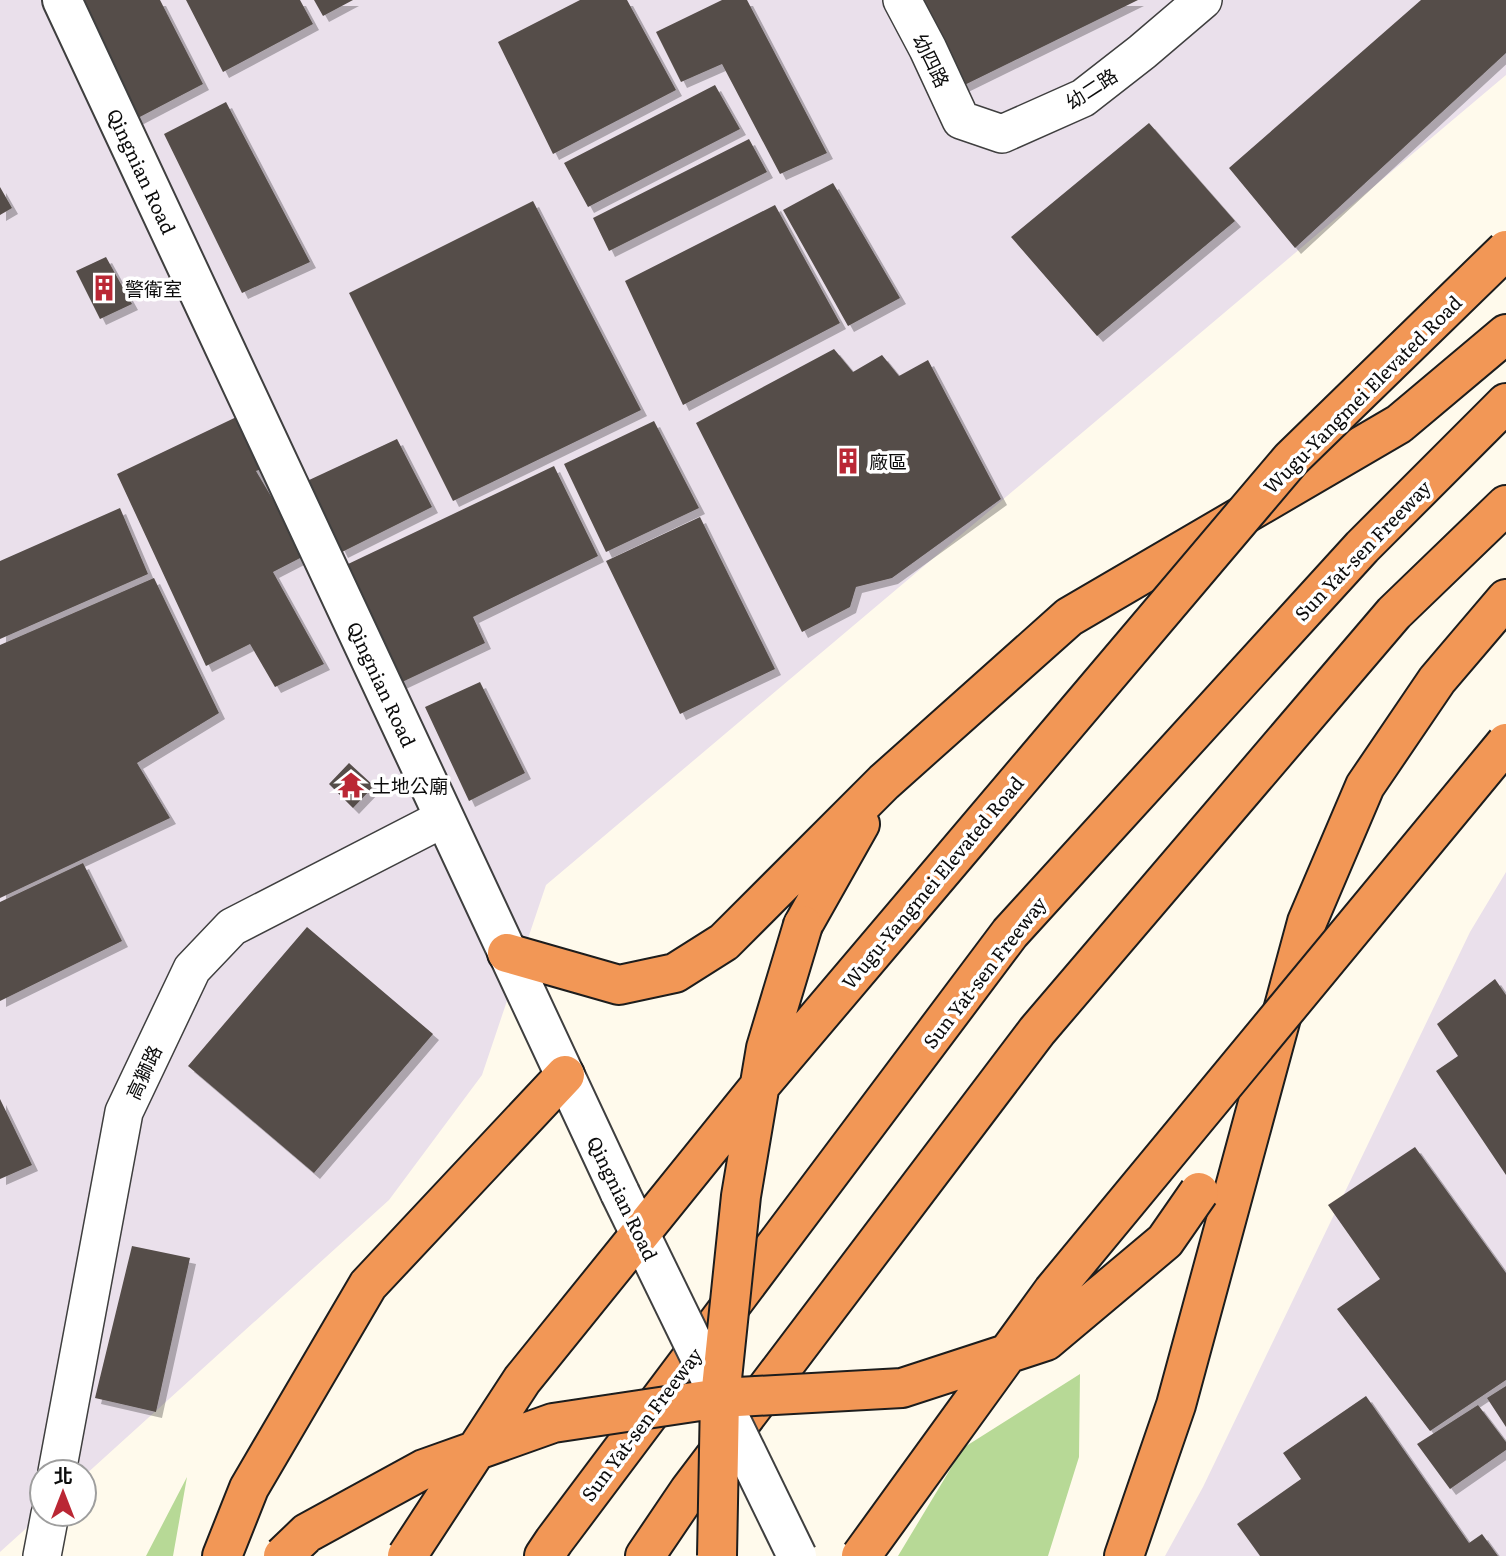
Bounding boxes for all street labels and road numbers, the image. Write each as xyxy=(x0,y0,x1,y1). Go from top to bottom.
street label: 幼四路 xyxy=(907,28,957,92)
street label: 幼二路 xyxy=(1059,61,1123,115)
street label: Qingnian Road xyxy=(101,104,183,239)
street label: Wugu-Yangmei Elevated Road xyxy=(1256,288,1468,500)
street label: Sun Yat-sen Freeway xyxy=(1287,473,1437,627)
street label: Qingnian Road xyxy=(341,617,423,752)
street label: Wugu-Yangmei Elevated Road xyxy=(834,769,1030,995)
street label: Sun Yat-sen Freeway xyxy=(916,890,1052,1054)
street label: 高獅路 xyxy=(118,1040,168,1104)
street label: Qingnian Road xyxy=(581,1131,665,1265)
street label: Sun Yat-sen Freeway xyxy=(574,1341,708,1507)

